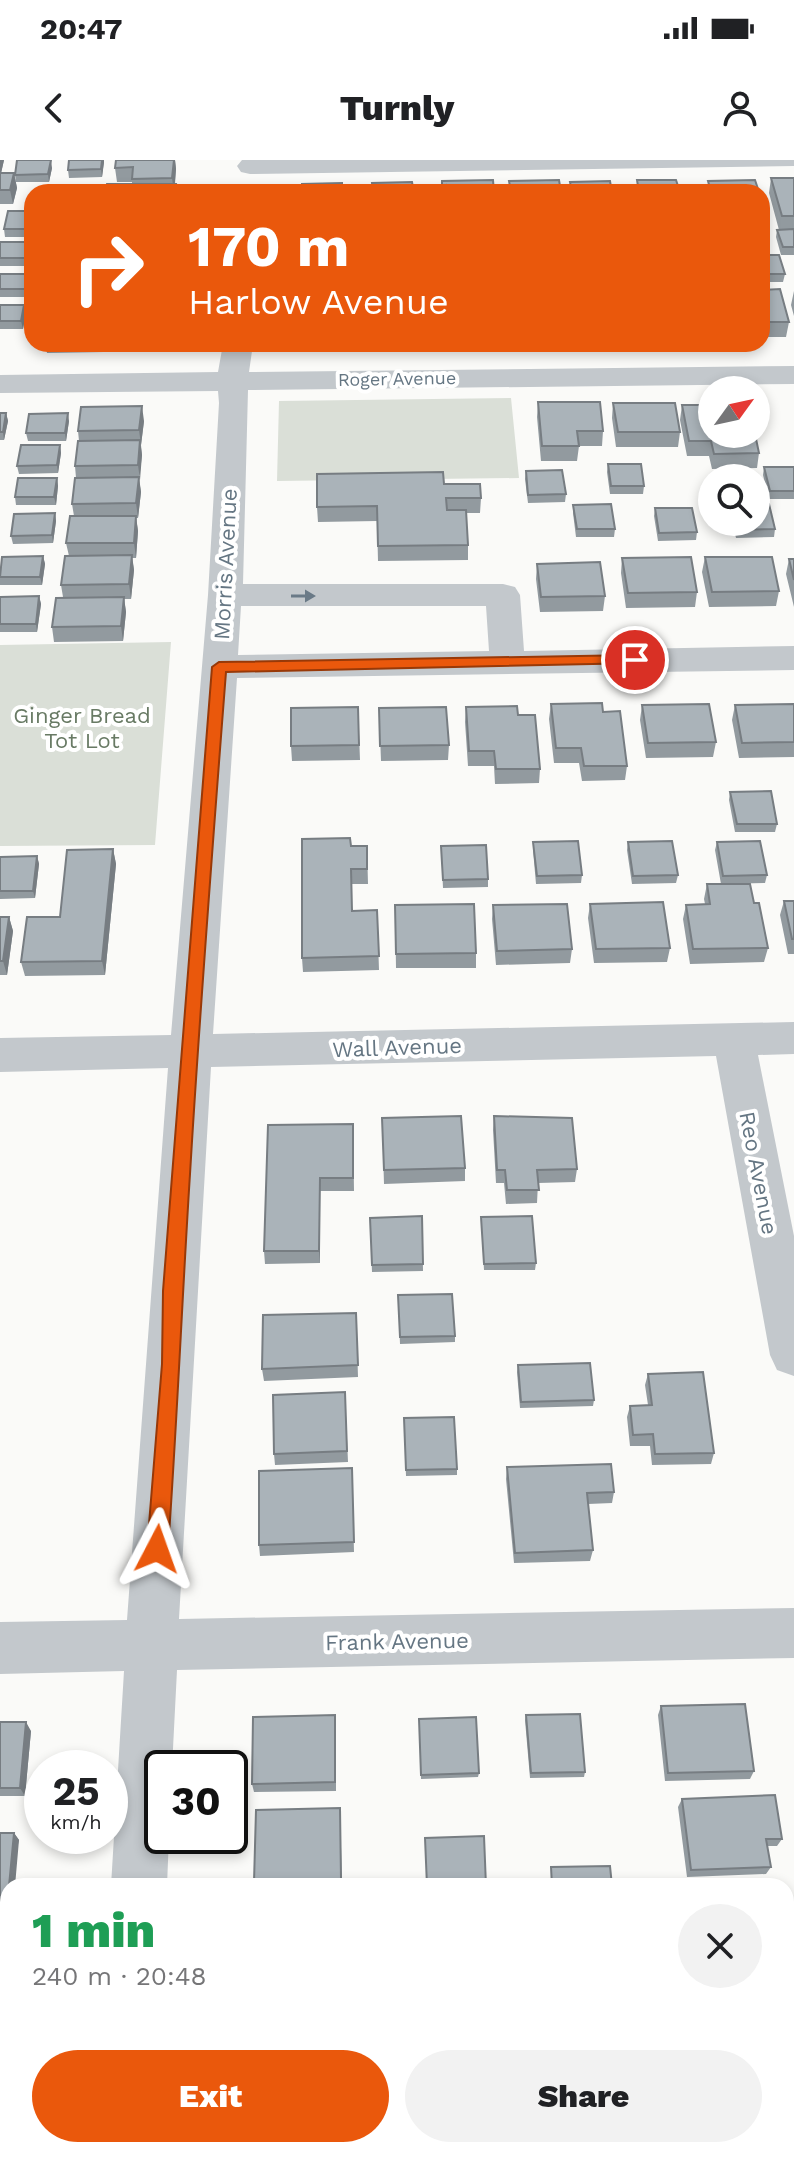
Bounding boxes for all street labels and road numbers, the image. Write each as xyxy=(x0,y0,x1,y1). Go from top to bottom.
street label: Roger Avenue xyxy=(338,367,456,390)
street label: Morris Avenue xyxy=(209,488,242,640)
street label: Wall Avenue xyxy=(332,1033,462,1062)
street label: Reo Avenue xyxy=(734,1110,783,1237)
street label: Frank Avenue xyxy=(325,1628,469,1655)

